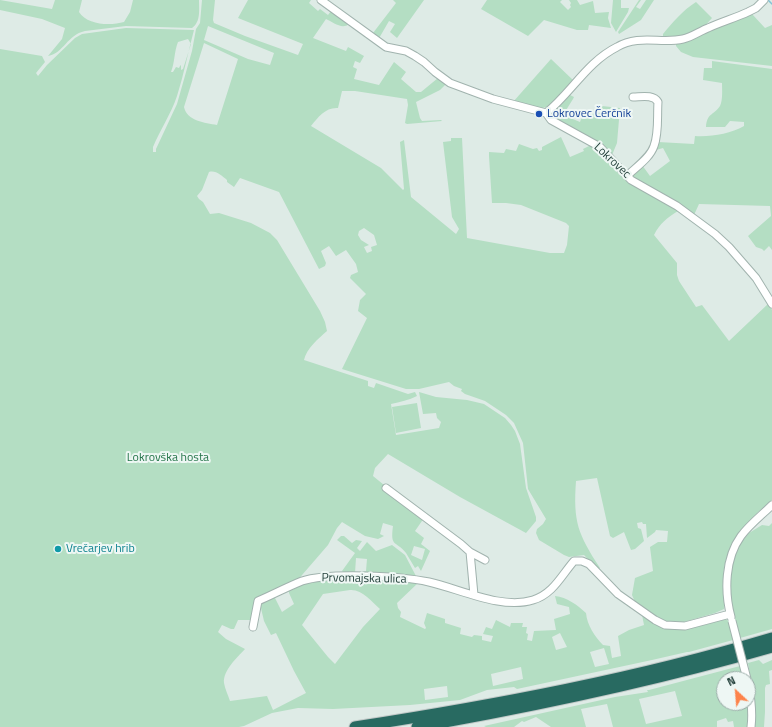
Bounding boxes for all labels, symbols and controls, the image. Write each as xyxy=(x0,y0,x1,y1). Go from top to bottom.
place label: Lokrovec Čerčnik xyxy=(547,107,631,121)
marker: Lokrovec Čerčnik xyxy=(534,109,544,119)
street label: Lokrovec xyxy=(591,140,633,182)
park label: Lokrovška hosta xyxy=(127,451,209,465)
place label: Vrečarjev hrib xyxy=(66,542,135,556)
marker: Vrečarjev hrib xyxy=(53,544,63,554)
street label: Prvomajska ulica xyxy=(321,571,407,587)
north arrow xyxy=(716,671,756,711)
text: N xyxy=(724,672,738,690)

